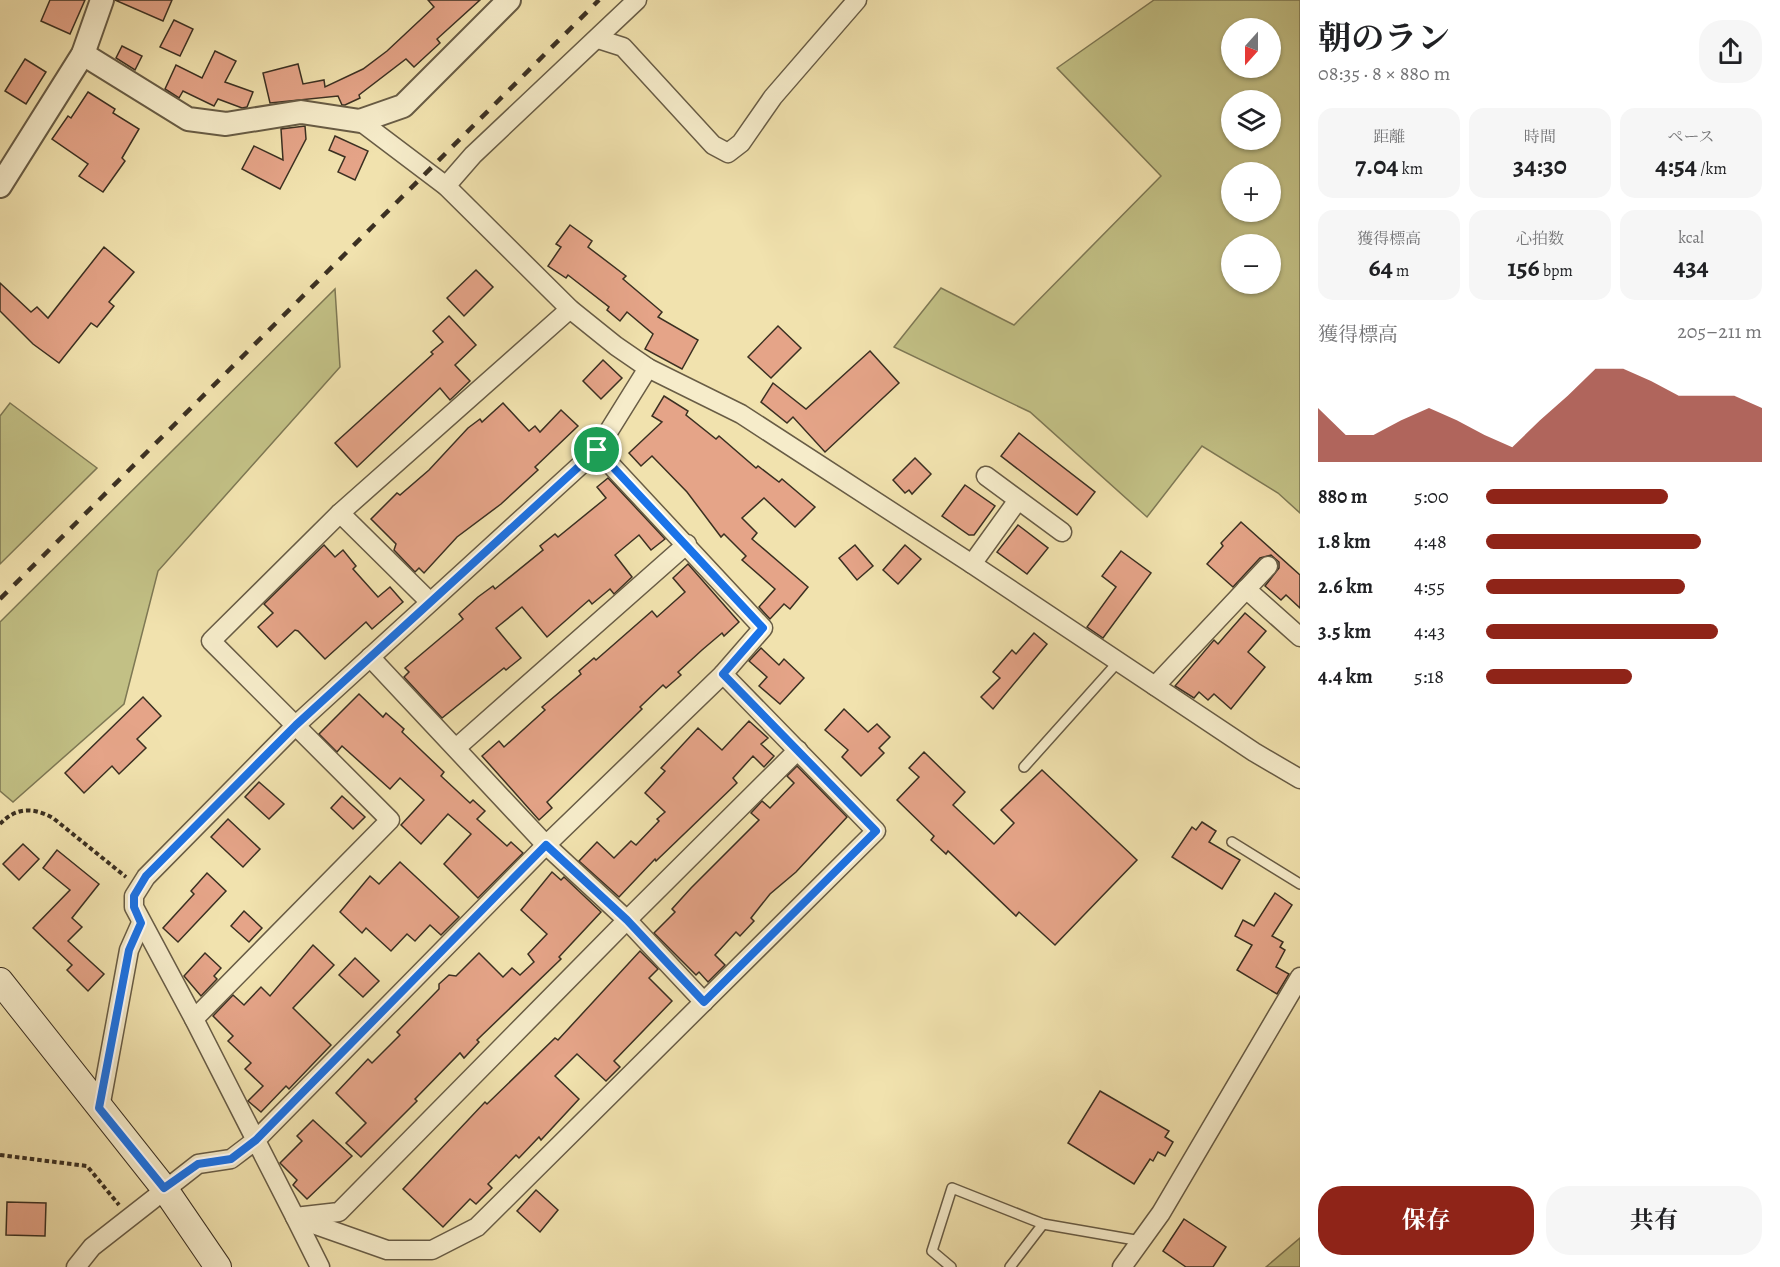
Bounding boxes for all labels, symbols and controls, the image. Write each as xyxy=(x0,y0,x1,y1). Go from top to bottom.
text: 朝のラン xyxy=(1318,15,1450,60)
north arrow xyxy=(1221,18,1281,78)
map controls xyxy=(1221,18,1281,294)
button: share xyxy=(1699,20,1762,83)
text: 08:35 · 8 × 880 m xyxy=(1318,60,1450,87)
button: layers xyxy=(1221,90,1281,150)
text: 距離 xyxy=(1373,126,1405,148)
text: 時間 xyxy=(1524,126,1556,148)
text: ペース xyxy=(1667,126,1715,148)
text: 7.04 xyxy=(1355,148,1399,183)
text: 34:30 xyxy=(1513,148,1567,183)
text: 4:54 xyxy=(1655,148,1697,183)
text: km xyxy=(1399,158,1423,180)
text: /km xyxy=(1697,158,1727,180)
button: + xyxy=(1221,162,1281,222)
text: kcal xyxy=(1678,227,1704,249)
text: 獲得標高 xyxy=(1357,228,1421,250)
text: 心拍数 xyxy=(1516,228,1564,250)
button: − xyxy=(1221,234,1281,294)
text: 434 xyxy=(1673,249,1709,284)
text: 64 xyxy=(1369,250,1393,285)
text: 156 xyxy=(1507,250,1540,285)
text: m xyxy=(1393,260,1409,282)
text: bpm xyxy=(1540,260,1573,282)
text: 205–211 m xyxy=(1677,318,1762,345)
text: 獲得標高 xyxy=(1318,321,1398,348)
pin xyxy=(571,424,622,475)
icon: arrive xyxy=(580,433,613,466)
text: 880 m xyxy=(1318,483,1368,510)
text: 5:00 xyxy=(1414,483,1449,510)
text: 1.8 km xyxy=(1318,528,1371,555)
text: 4:48 xyxy=(1414,528,1447,555)
text: 2.6 km xyxy=(1318,573,1373,600)
text: 4:55 xyxy=(1414,573,1445,600)
text: 3.5 km xyxy=(1318,618,1371,645)
text: 4:43 xyxy=(1414,618,1445,645)
text: 4.4 km xyxy=(1318,663,1373,690)
text: 5:18 xyxy=(1414,663,1444,690)
button: 保存 xyxy=(1318,1186,1534,1255)
button: 共有 xyxy=(1546,1186,1762,1255)

